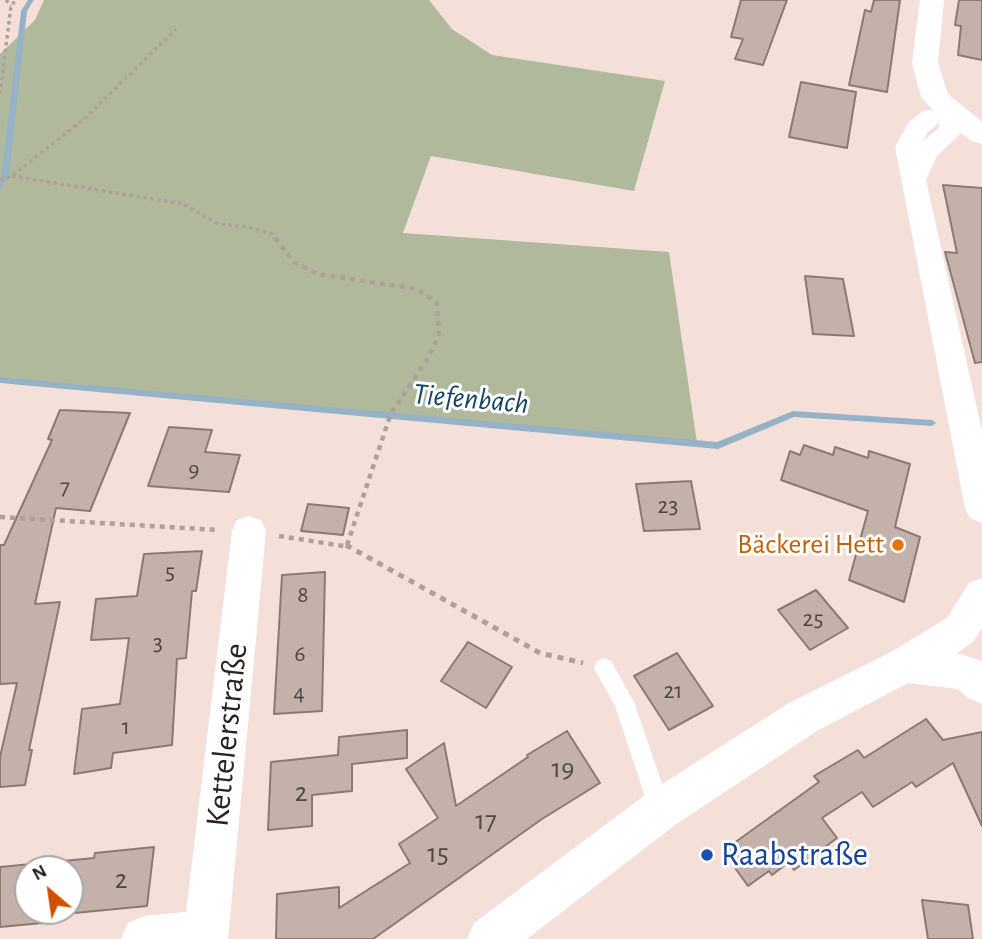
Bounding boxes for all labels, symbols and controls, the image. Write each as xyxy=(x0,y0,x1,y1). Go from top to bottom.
water label: Tiefenbach xyxy=(412,376,530,422)
house number: 9 xyxy=(188,456,200,484)
house number: 7 xyxy=(60,473,70,501)
house number: 23 xyxy=(658,492,678,520)
place label: Bäckerei Hett xyxy=(737,528,884,562)
marker: Bäckerei Hett xyxy=(890,537,906,553)
house number: 5 xyxy=(165,558,175,586)
house number: 8 xyxy=(297,581,309,609)
house number: 25 xyxy=(803,605,823,633)
house number: 3 xyxy=(153,629,163,657)
house number: 6 xyxy=(294,640,306,668)
street label: Kettelerstraße xyxy=(198,641,256,829)
house number: 21 xyxy=(663,677,683,705)
house number: 4 xyxy=(293,679,305,707)
house number: 1 xyxy=(122,713,130,741)
house number: 19 xyxy=(552,752,574,786)
house number: 2 xyxy=(295,776,307,810)
house number: 17 xyxy=(475,804,497,838)
place label: Raabstraße xyxy=(721,835,868,875)
house number: 15 xyxy=(427,837,449,871)
marker: Raabstraße xyxy=(699,847,715,863)
north arrow xyxy=(14,855,84,925)
text: N xyxy=(29,861,50,884)
house number: 2 xyxy=(115,863,127,897)

